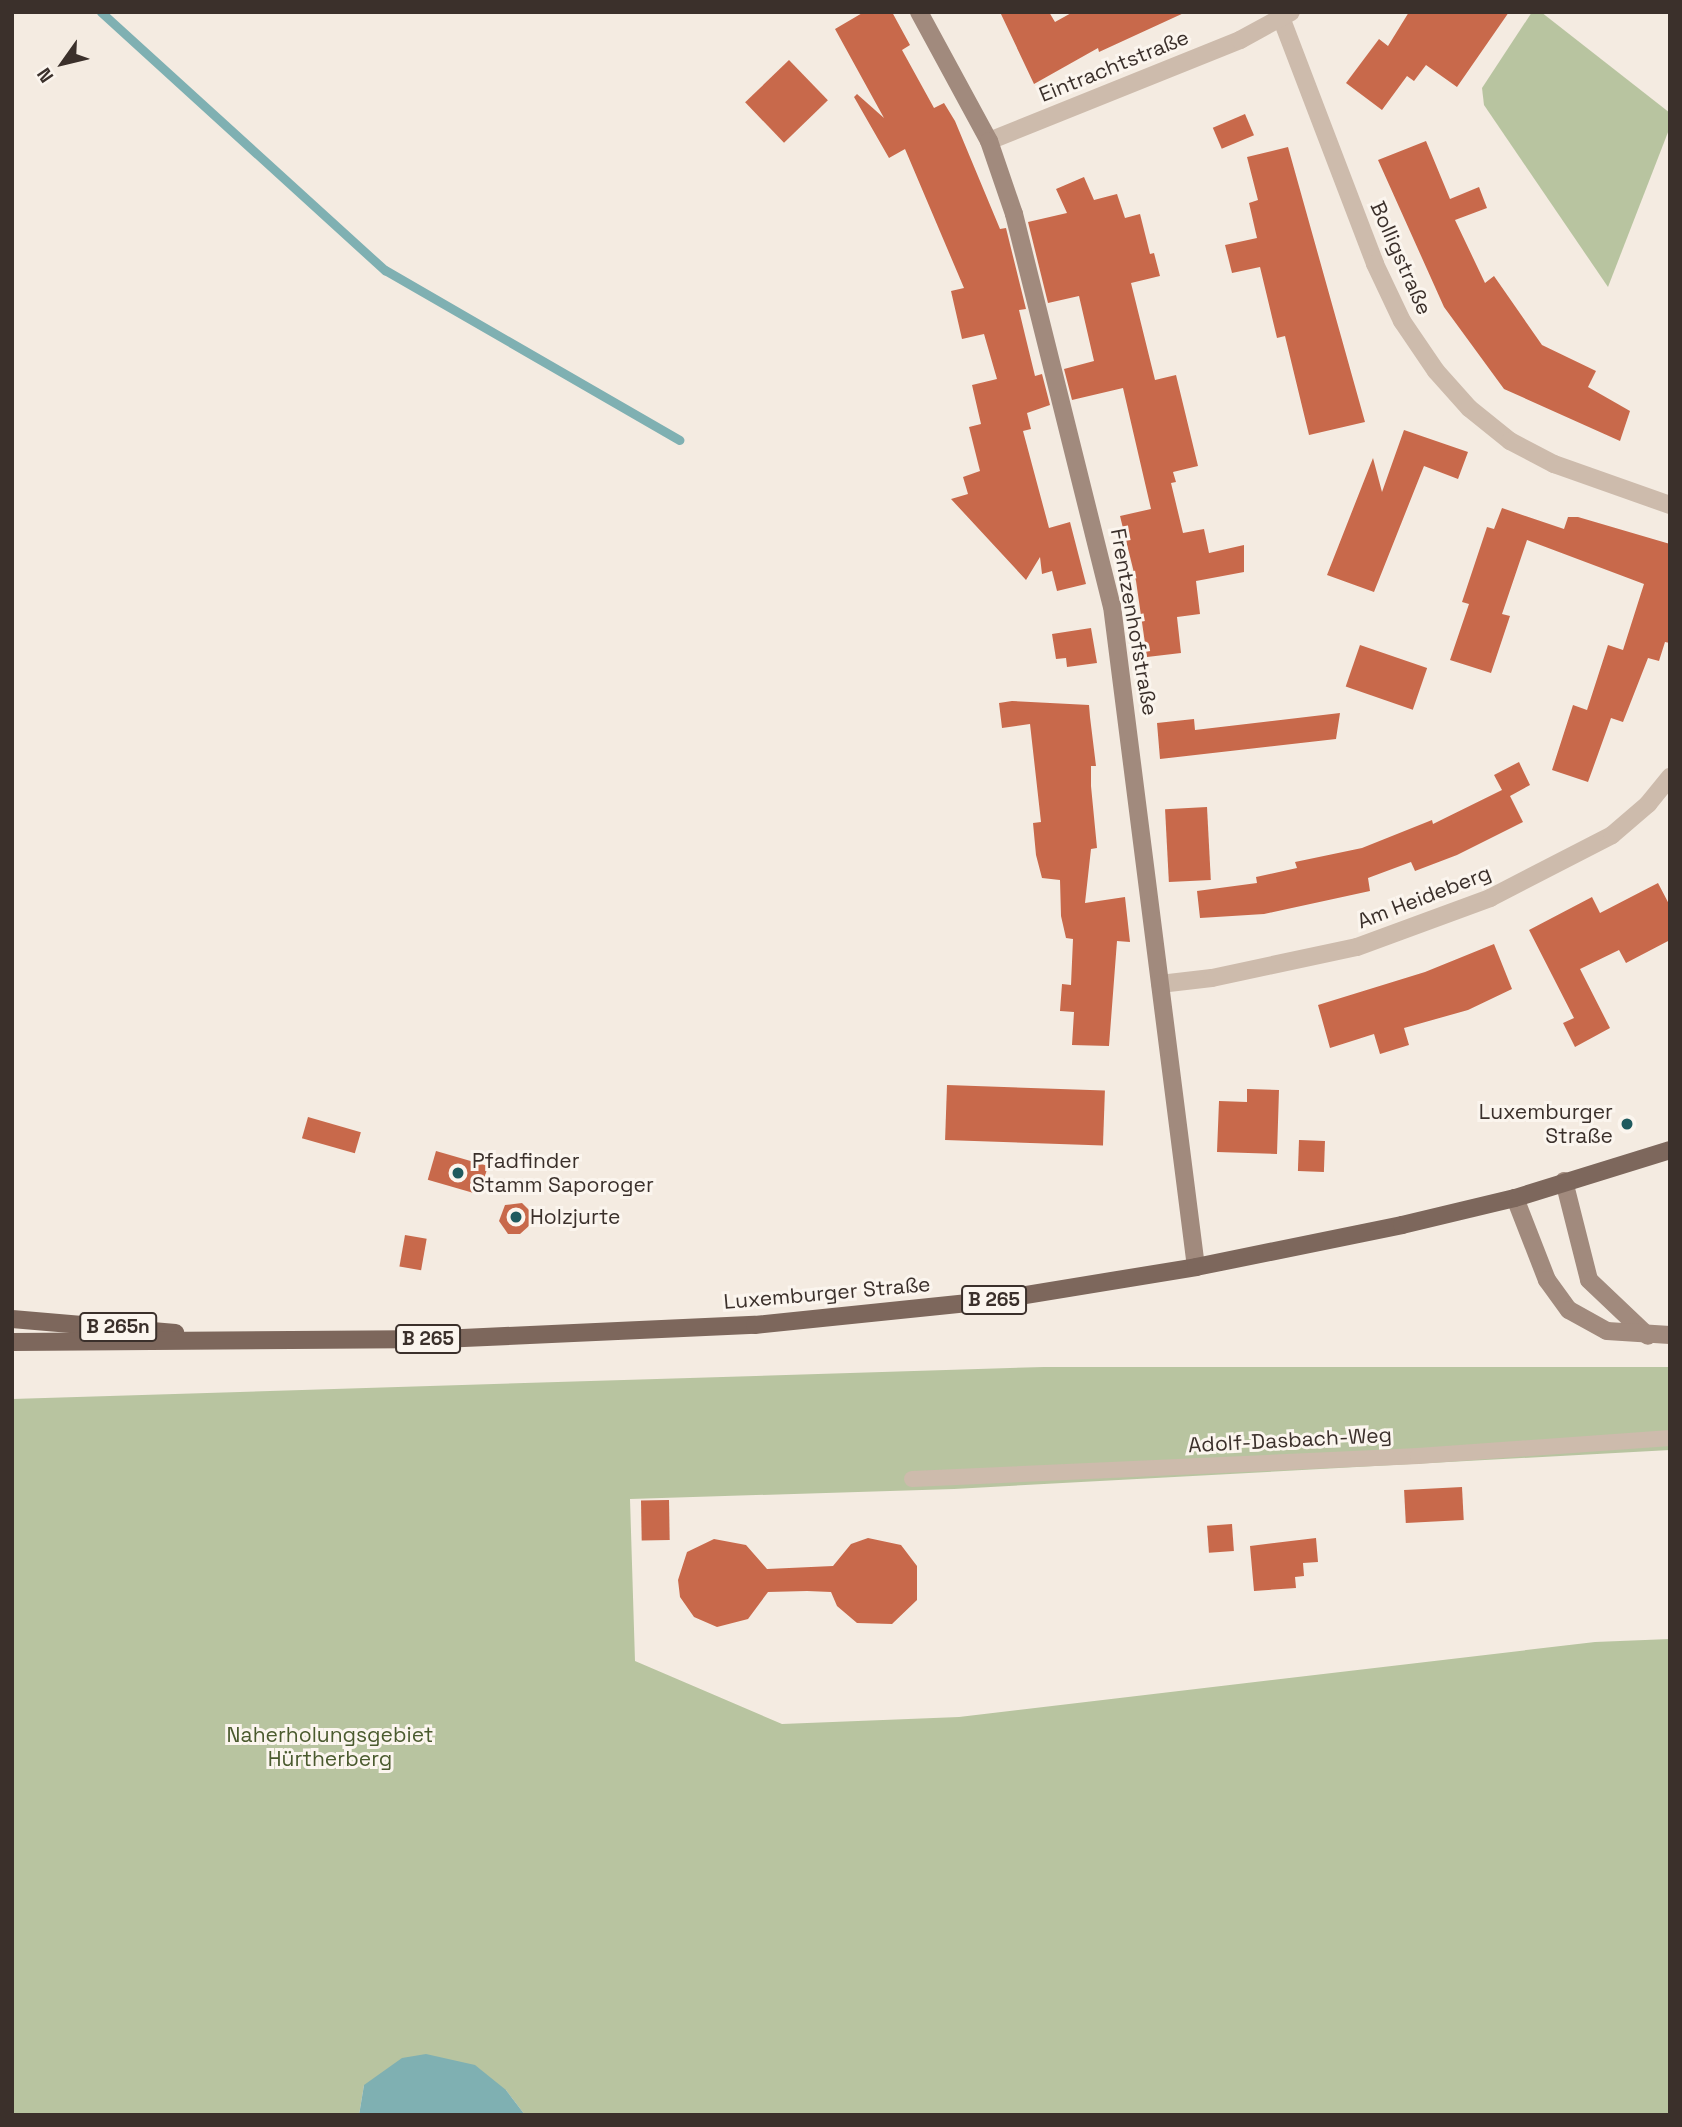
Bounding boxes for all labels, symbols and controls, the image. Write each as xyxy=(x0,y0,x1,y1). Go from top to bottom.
street label: Eintrachtstraße xyxy=(1036,25,1192,107)
north arrow xyxy=(28,28,98,98)
text: N xyxy=(31,63,59,87)
street label: Bolligstraße xyxy=(1365,197,1437,319)
street label: Frentzenhofstraße xyxy=(1105,526,1163,718)
street label: Am Heideberg xyxy=(1354,860,1494,934)
place label: Luxemburger Straße xyxy=(1479,1099,1613,1149)
marker: Luxemburger Straße xyxy=(1619,1116,1635,1132)
place label: Pfadfinder Stamm Saporoger xyxy=(472,1148,654,1198)
marker: Pfadfinder Stamm Saporoger xyxy=(450,1165,466,1181)
place label: Holzjurte xyxy=(530,1204,621,1230)
marker: Holzjurte xyxy=(508,1209,524,1225)
street label: Luxemburger Straße xyxy=(723,1271,931,1315)
road number: B 265 xyxy=(961,1284,1027,1316)
road number: B 265n xyxy=(78,1312,158,1343)
road number: B 265 xyxy=(395,1324,461,1354)
street label: Adolf-Dasbach-Weg xyxy=(1187,1422,1393,1458)
park label: Naherholungsgebiet Hürtherberg xyxy=(227,1722,433,1772)

